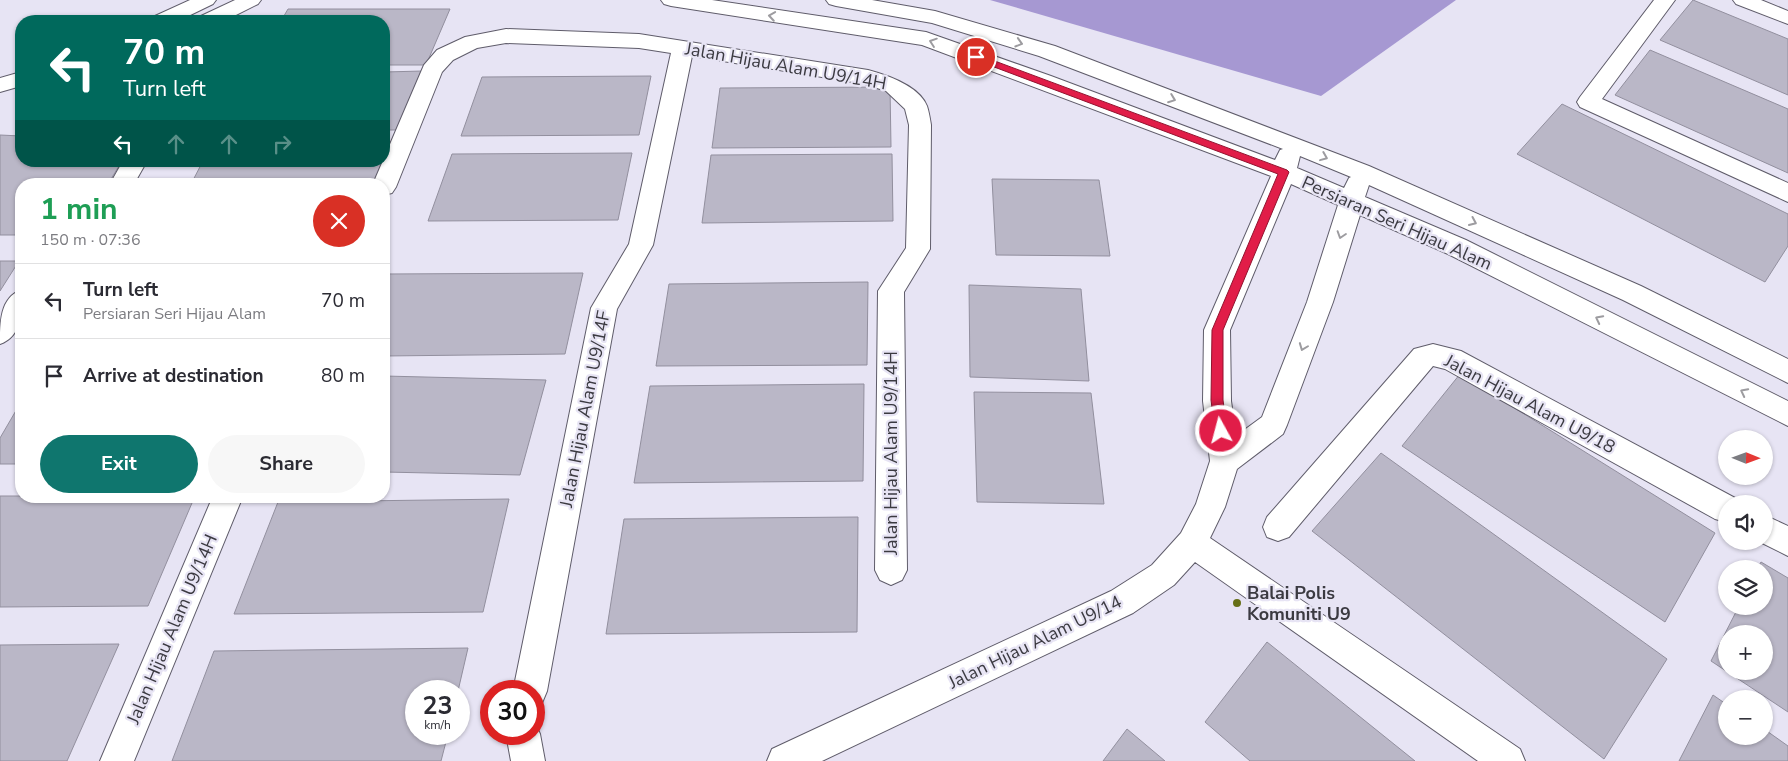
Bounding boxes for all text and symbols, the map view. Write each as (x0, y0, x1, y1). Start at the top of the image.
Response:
one-way arrow (768, 11, 777, 21)
text: 70 m (123, 29, 205, 76)
icon: left (40, 35, 105, 100)
street label: Jalan Hijau Alam U9/14H (683, 36, 888, 96)
pin (955, 36, 997, 78)
one-way arrow (1015, 37, 1023, 47)
one-way arrow (929, 38, 937, 48)
icon: arrive (962, 43, 990, 71)
text: Turn left (123, 74, 206, 104)
one-way arrow (1167, 92, 1176, 103)
icon: left (109, 130, 137, 158)
icon: ahead (162, 130, 190, 158)
icon: ahead (215, 130, 243, 158)
icon: right (268, 130, 296, 158)
one-way arrow (1319, 150, 1328, 161)
street label: Persiaran Seri Hijau Alam (1298, 170, 1496, 276)
text: 1 min (40, 189, 118, 230)
button: close (313, 195, 365, 247)
one-way arrow (1468, 215, 1477, 226)
text: 150 m · 07:36 (40, 229, 141, 251)
one-way arrow (1337, 231, 1347, 239)
text: Turn left (83, 277, 158, 303)
icon: left (40, 287, 68, 315)
text: 70 m (321, 288, 365, 314)
text: Persiaran Seri Hijau Alam (83, 303, 266, 325)
street label: Jalan Hijau Alam U9/14F (554, 308, 616, 510)
one-way arrow (1595, 315, 1604, 325)
one-way arrow (1299, 342, 1309, 351)
street label: Jalan Hijau Alam U9/18 (1440, 348, 1620, 459)
street label: Jalan Hijau Alam U9/14H (879, 351, 903, 556)
icon: arrive (40, 362, 68, 390)
text: Arrive at destination (83, 363, 264, 389)
text: 80 m (321, 363, 365, 389)
one-way arrow (1741, 388, 1750, 398)
position arrow (1194, 404, 1246, 456)
north arrow (1718, 430, 1772, 485)
map controls (1718, 430, 1773, 745)
button: Exit (40, 435, 198, 493)
button: Share (208, 435, 365, 493)
button: sound (1718, 495, 1773, 550)
street label: Jalan Hijau Alam U9/14H (121, 531, 223, 728)
button: layers (1718, 560, 1773, 615)
place label: Balai Polis Komuniti U9 (1247, 581, 1351, 626)
street label: Jalan Hijau Alam U9/14 (943, 589, 1126, 695)
marker: Balai Polis Komuniti U9 (1231, 597, 1243, 609)
button: + (1718, 625, 1773, 680)
speed limit sign: 30 (480, 680, 545, 745)
text: 23 (422, 689, 453, 723)
button: − (1718, 690, 1773, 745)
text: km/h (424, 717, 451, 733)

